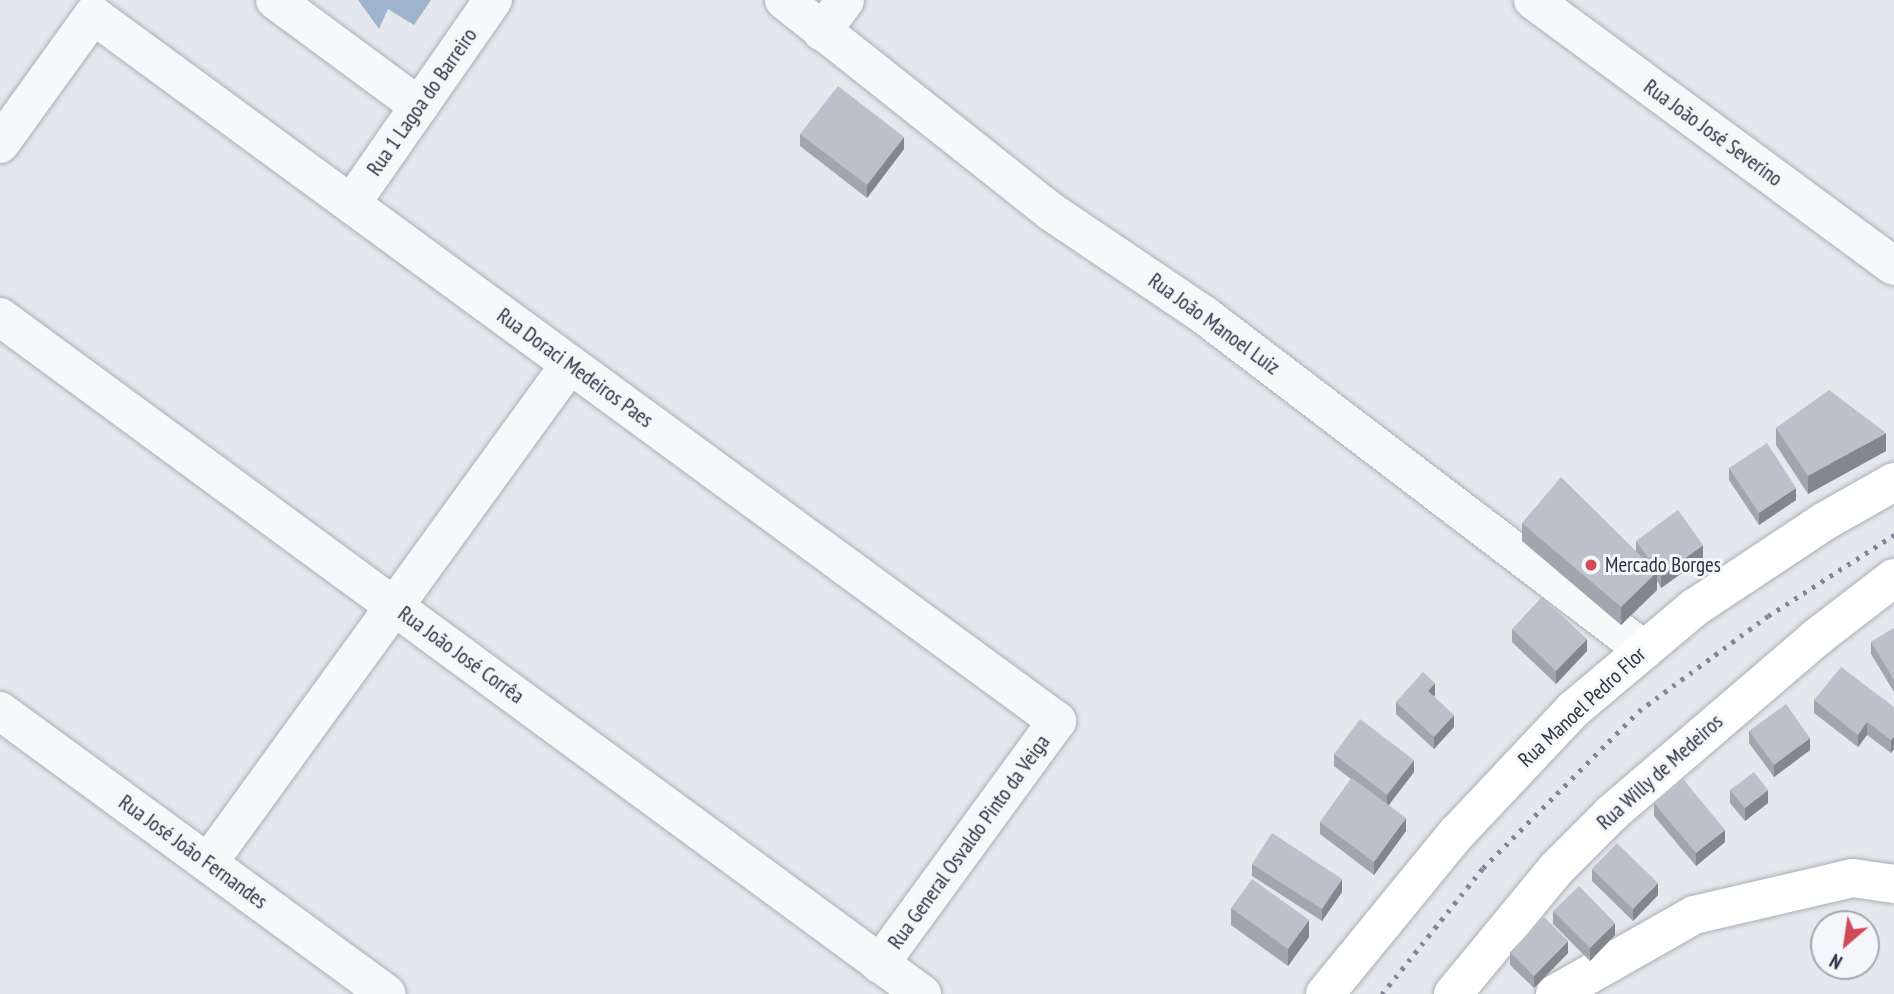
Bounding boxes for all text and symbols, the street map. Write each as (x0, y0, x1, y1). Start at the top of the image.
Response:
street label: Rua 1 Lagoa do Barreiro (362, 23, 482, 181)
street label: Rua João José Severino (1639, 74, 1787, 192)
street label: Rua João Manoel Luiz (1144, 268, 1284, 380)
street label: Rua Doraci Medeiros Paes (492, 303, 658, 433)
place label: Mercado Borges (1605, 552, 1721, 578)
marker: Mercado Borges (1583, 557, 1599, 573)
street label: Rua João José Corrêa (393, 601, 529, 709)
street label: Rua Manoel Pedro Flor (1513, 642, 1651, 772)
street label: Rua Willy de Medeiros (1592, 709, 1728, 835)
street label: Rua General Osvaldo Pinto da Veiga (883, 730, 1055, 954)
street label: Rua José João Fernandes (114, 790, 272, 914)
north arrow (1810, 910, 1880, 980)
text: N (1825, 949, 1846, 975)

